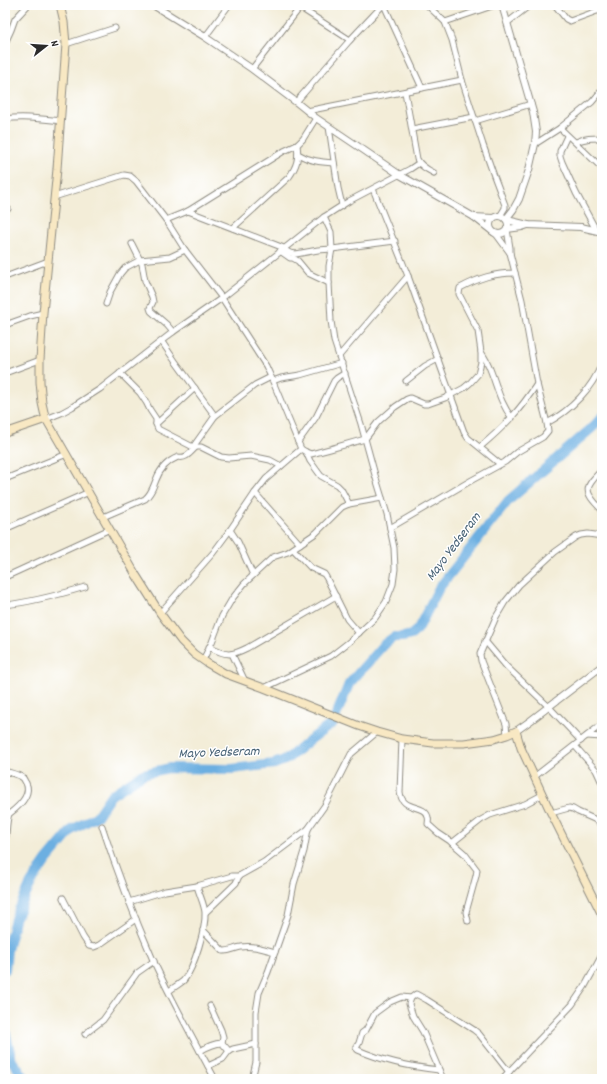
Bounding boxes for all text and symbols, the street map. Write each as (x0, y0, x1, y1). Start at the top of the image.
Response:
north arrow (26, 26, 66, 66)
text: N (45, 39, 62, 49)
water label: Mayo Yedseram (422, 508, 487, 585)
water label: Mayo Yedseram (178, 742, 260, 764)

